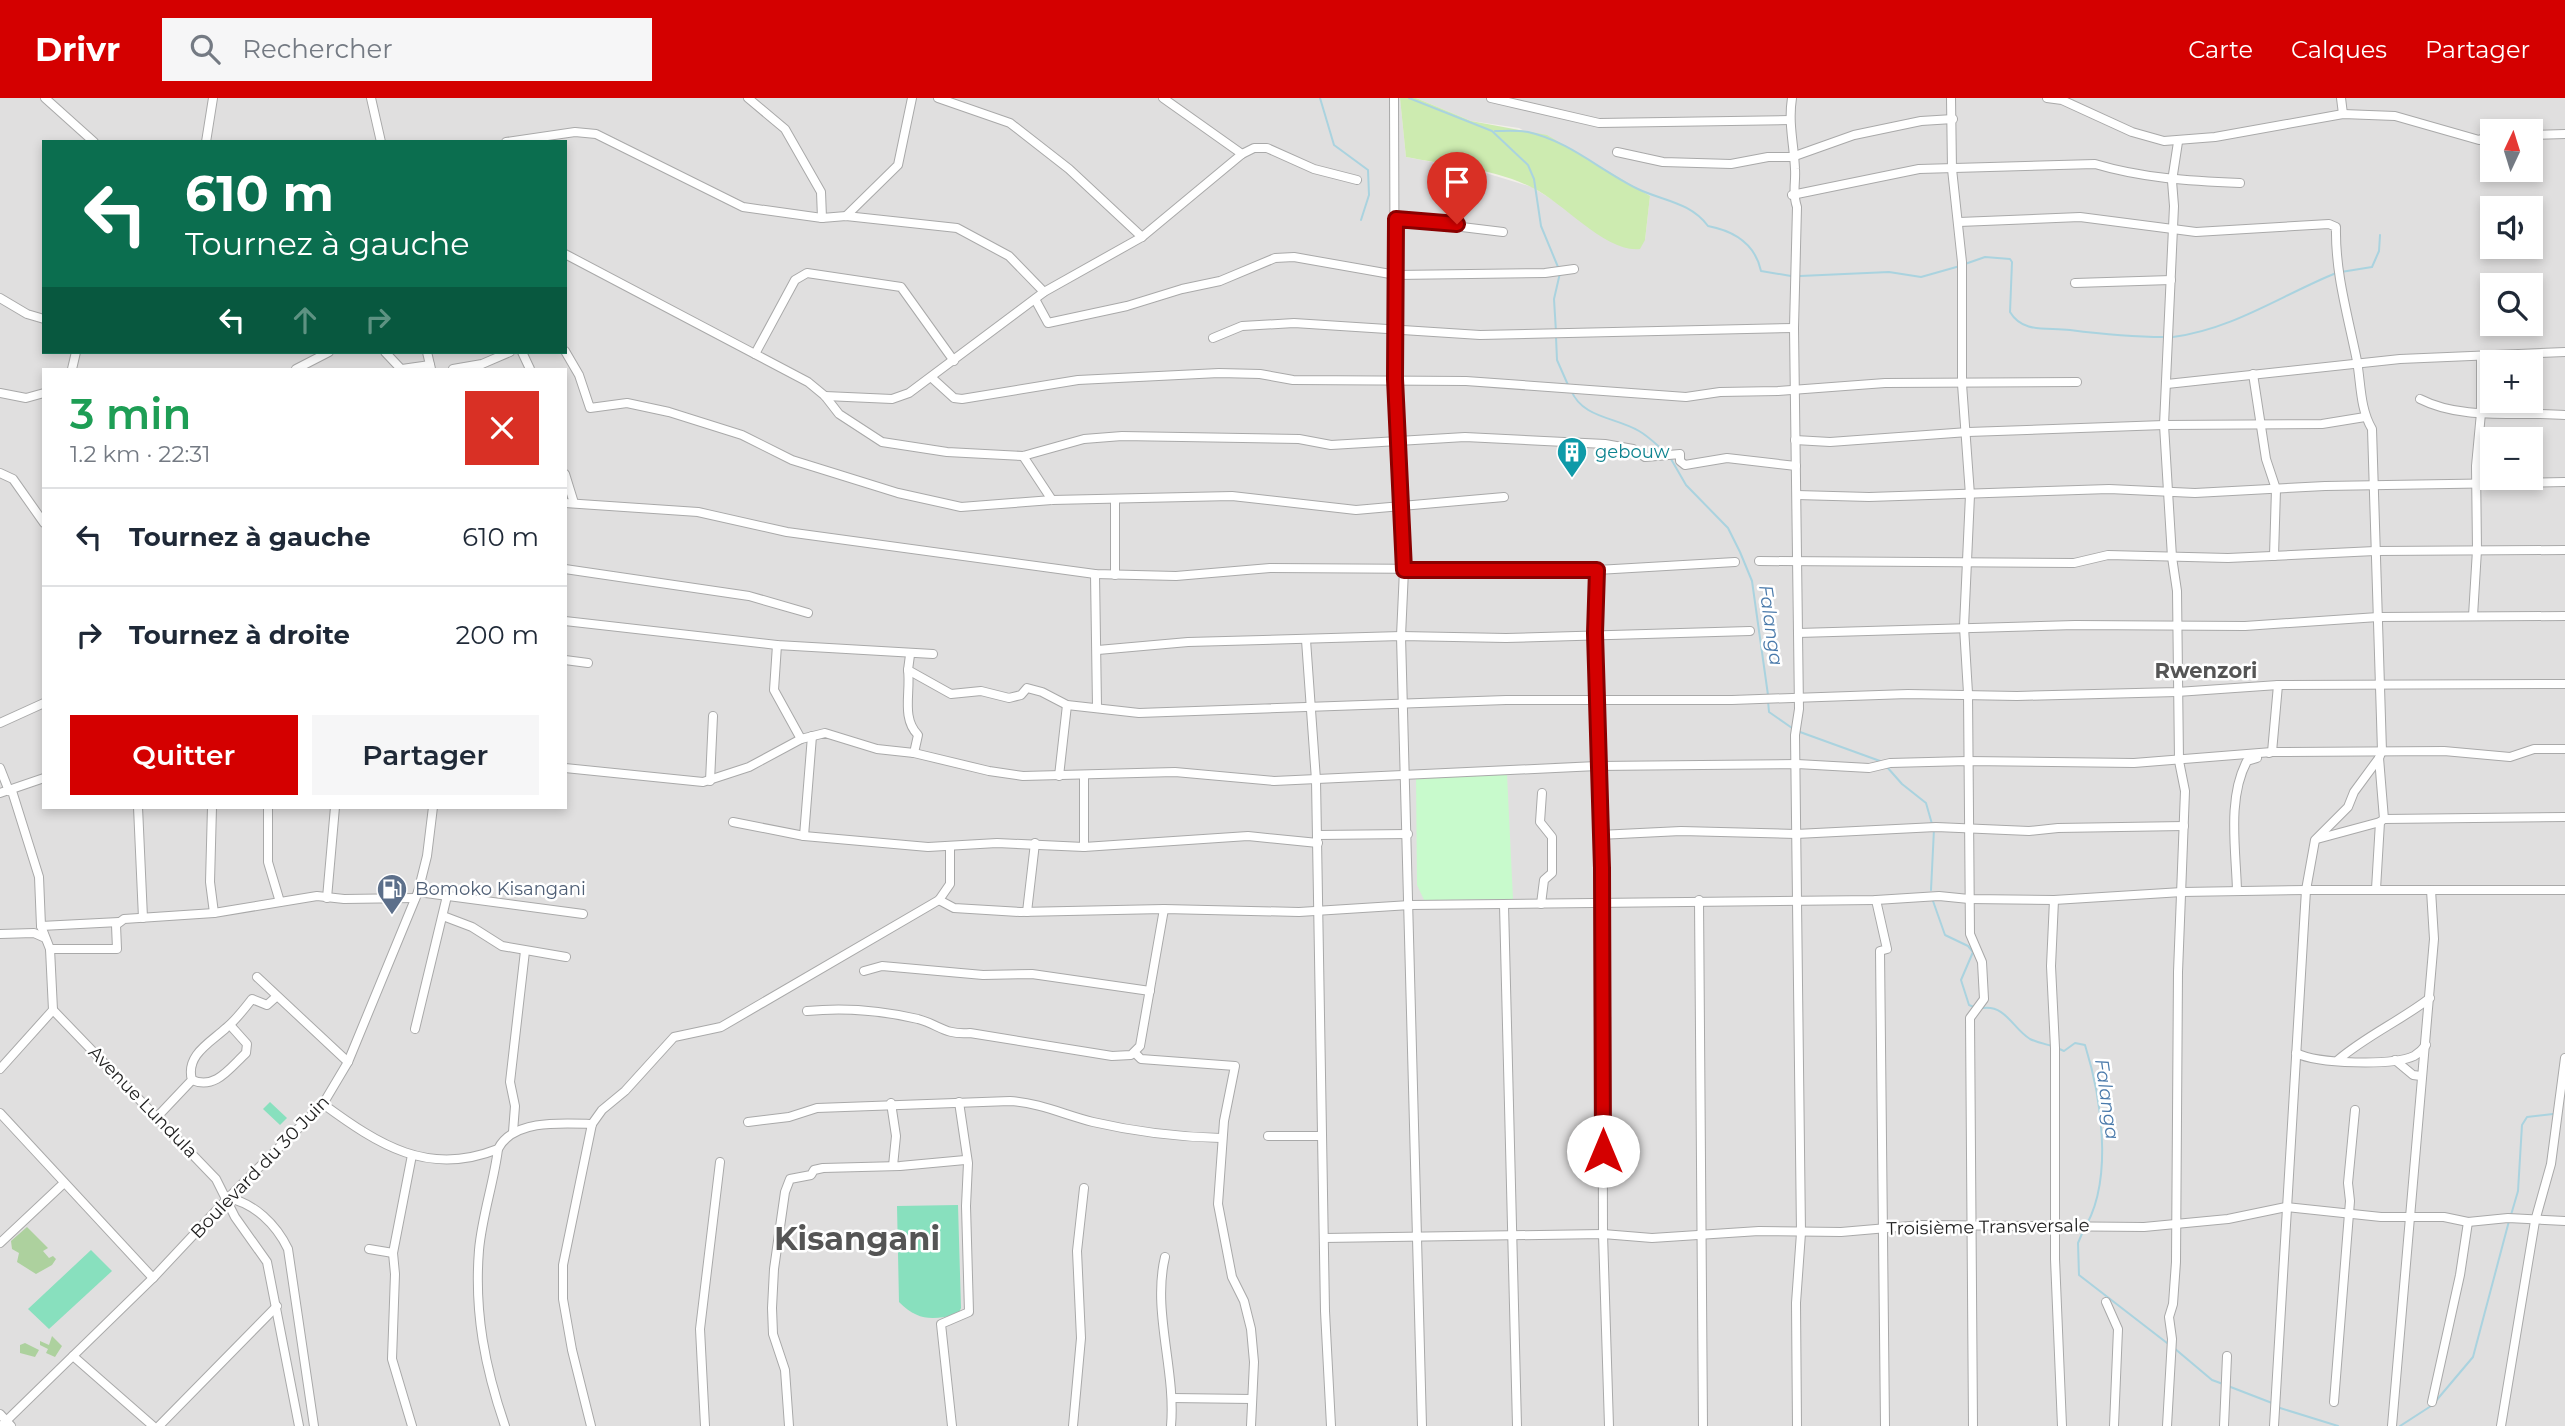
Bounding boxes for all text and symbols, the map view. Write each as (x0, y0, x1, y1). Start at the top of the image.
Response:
search box (162, 18, 652, 81)
text: Drivr (35, 29, 120, 69)
icon: search (186, 30, 224, 68)
text: Rechercher (242, 33, 393, 65)
text: Carte (2188, 35, 2253, 64)
text: Calques (2291, 35, 2387, 64)
text: Partager (2425, 35, 2530, 64)
north arrow (2480, 119, 2543, 182)
map controls (2480, 119, 2543, 490)
pin (1427, 152, 1487, 224)
icon: arrive (1438, 163, 1476, 201)
text: 610 m (185, 164, 334, 223)
icon: left (70, 168, 161, 259)
button: sound (2480, 196, 2543, 259)
text: Tournez à gauche (185, 224, 470, 263)
button: search (2480, 273, 2543, 336)
icon: left (213, 301, 251, 339)
icon: ahead (286, 301, 324, 339)
icon: right (359, 301, 397, 339)
button: + (2480, 350, 2543, 413)
text: 3 min (70, 388, 191, 440)
button: close (465, 391, 539, 465)
button: − (2480, 427, 2543, 490)
building icon: gebouw (1555, 435, 1589, 479)
text: 1.2 km · 22:31 (70, 440, 211, 468)
place label: gebouw (1595, 441, 1670, 463)
icon: left (70, 518, 108, 556)
text: Tournez à gauche (129, 521, 371, 553)
text: 610 m (462, 521, 539, 553)
water label: Falanga (1754, 583, 1788, 667)
icon: right (70, 616, 108, 654)
text: Tournez à droite (129, 619, 350, 651)
text: 200 m (455, 619, 539, 651)
district label: Rwenzori (2155, 658, 2257, 683)
button: Quitter (70, 715, 298, 795)
button: Partager (312, 715, 539, 795)
fuel station icon: Bomoko Kisangani (375, 872, 409, 916)
place label: Bomoko Kisangani (415, 878, 586, 900)
street label: Avenue Lundula (84, 1041, 202, 1163)
water label: Falanga (2090, 1057, 2124, 1141)
street label: Boulevard du 30 Juin (186, 1091, 334, 1243)
position arrow (1566, 1114, 1640, 1188)
street label: Troisième Transversale (1886, 1214, 2090, 1240)
district label: Kisangani (774, 1219, 940, 1258)

